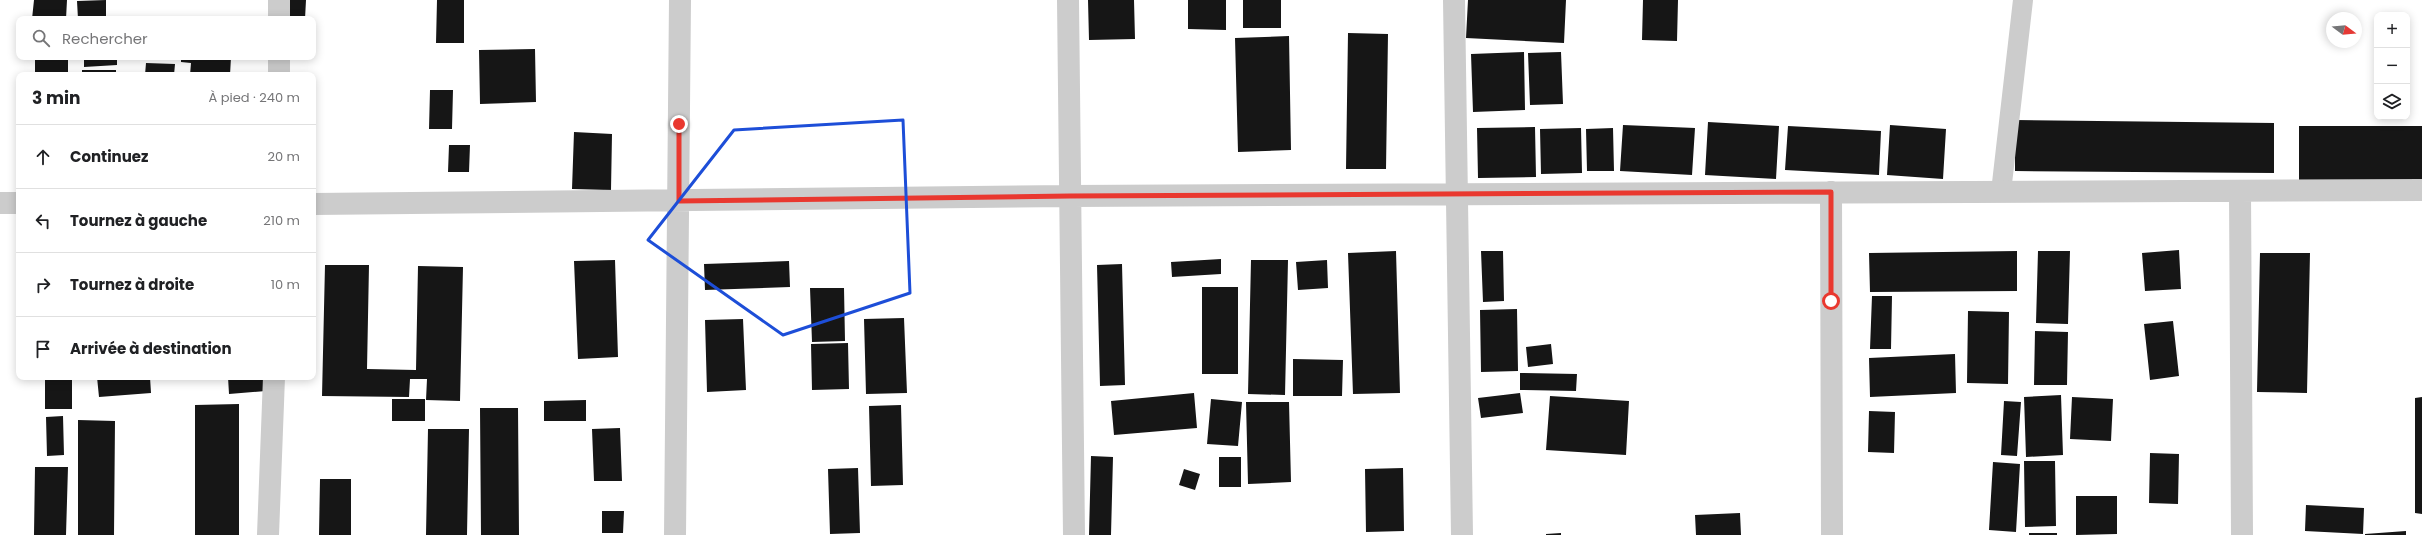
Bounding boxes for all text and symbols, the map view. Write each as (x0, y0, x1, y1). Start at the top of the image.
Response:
north arrow (2326, 12, 2362, 48)
map controls (2374, 12, 2410, 120)
button: + (2374, 12, 2410, 48)
search box (16, 16, 316, 60)
icon: search (30, 27, 52, 49)
text: Rechercher (62, 28, 148, 49)
button: − (2374, 48, 2410, 84)
button: layers (2374, 84, 2410, 120)
text: 3 min (32, 86, 80, 110)
text: À pied · 240 m (209, 88, 300, 107)
route end (670, 115, 688, 133)
icon: ahead (32, 146, 54, 168)
text: Continuez (70, 146, 149, 167)
text: 20 m (267, 147, 300, 166)
icon: left (32, 210, 54, 232)
text: Tournez à gauche (70, 210, 207, 231)
text: 210 m (263, 211, 300, 230)
icon: right (32, 274, 54, 296)
text: Tournez à droite (70, 274, 194, 295)
text: 10 m (271, 275, 300, 294)
route start (1822, 292, 1840, 310)
icon: arrive (32, 338, 54, 360)
text: Arrivée à destination (70, 338, 232, 359)

